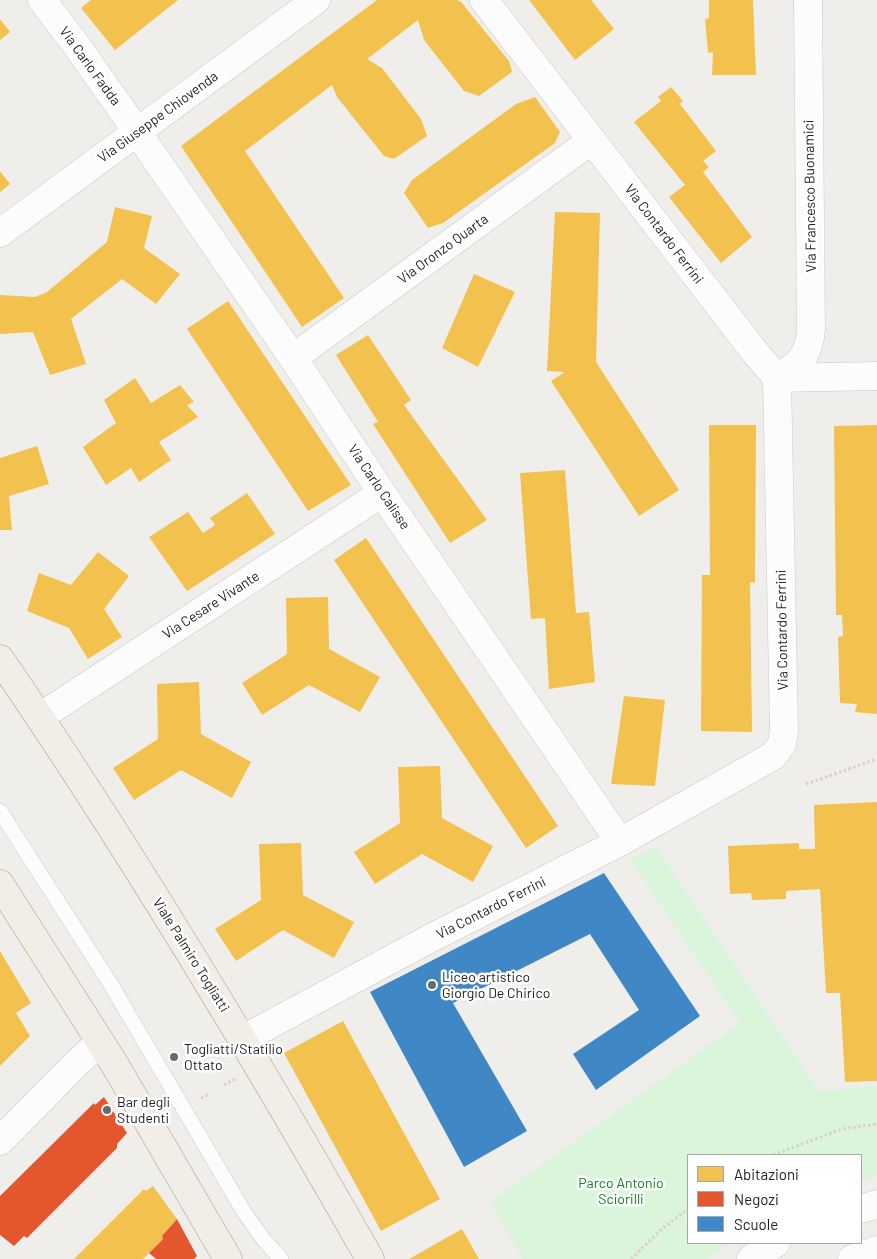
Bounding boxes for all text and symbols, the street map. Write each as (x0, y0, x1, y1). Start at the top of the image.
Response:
street label: Via Carlo Fadda (56, 23, 124, 109)
street label: Via Giuseppe Chiovenda (95, 68, 221, 166)
street label: Via Francesco Buonamici (800, 120, 820, 272)
street label: Via Contardo Ferrini (621, 181, 707, 287)
street label: Via Oronzo Quarta (395, 211, 491, 287)
street label: Via Carlo Calisse (344, 441, 414, 533)
street label: Via Cesare Vivante (159, 567, 263, 643)
street label: Via Contardo Ferrini (773, 570, 791, 690)
street label: Via Contardo Ferrini (433, 873, 549, 943)
street label: Viale Palmiro Togliatti (149, 895, 233, 1015)
place label: Liceo artistico Giorgio De Chirico (442, 969, 550, 1002)
marker: Liceo artistico Giorgio De Chirico (426, 979, 438, 991)
place label: Togliatti/Statilio Ottato (184, 1041, 283, 1074)
marker: Togliatti/Statilio Ottato (168, 1051, 180, 1063)
place label: Bar degli Studenti (117, 1094, 170, 1126)
marker: Bar degli Studenti (101, 1104, 113, 1116)
legend (687, 1154, 862, 1244)
text: Abitazioni (734, 1165, 799, 1183)
park label: Parco Antonio Sciorilli (578, 1175, 664, 1208)
text: Negozi (734, 1190, 779, 1208)
text: Scuole (734, 1215, 778, 1233)

